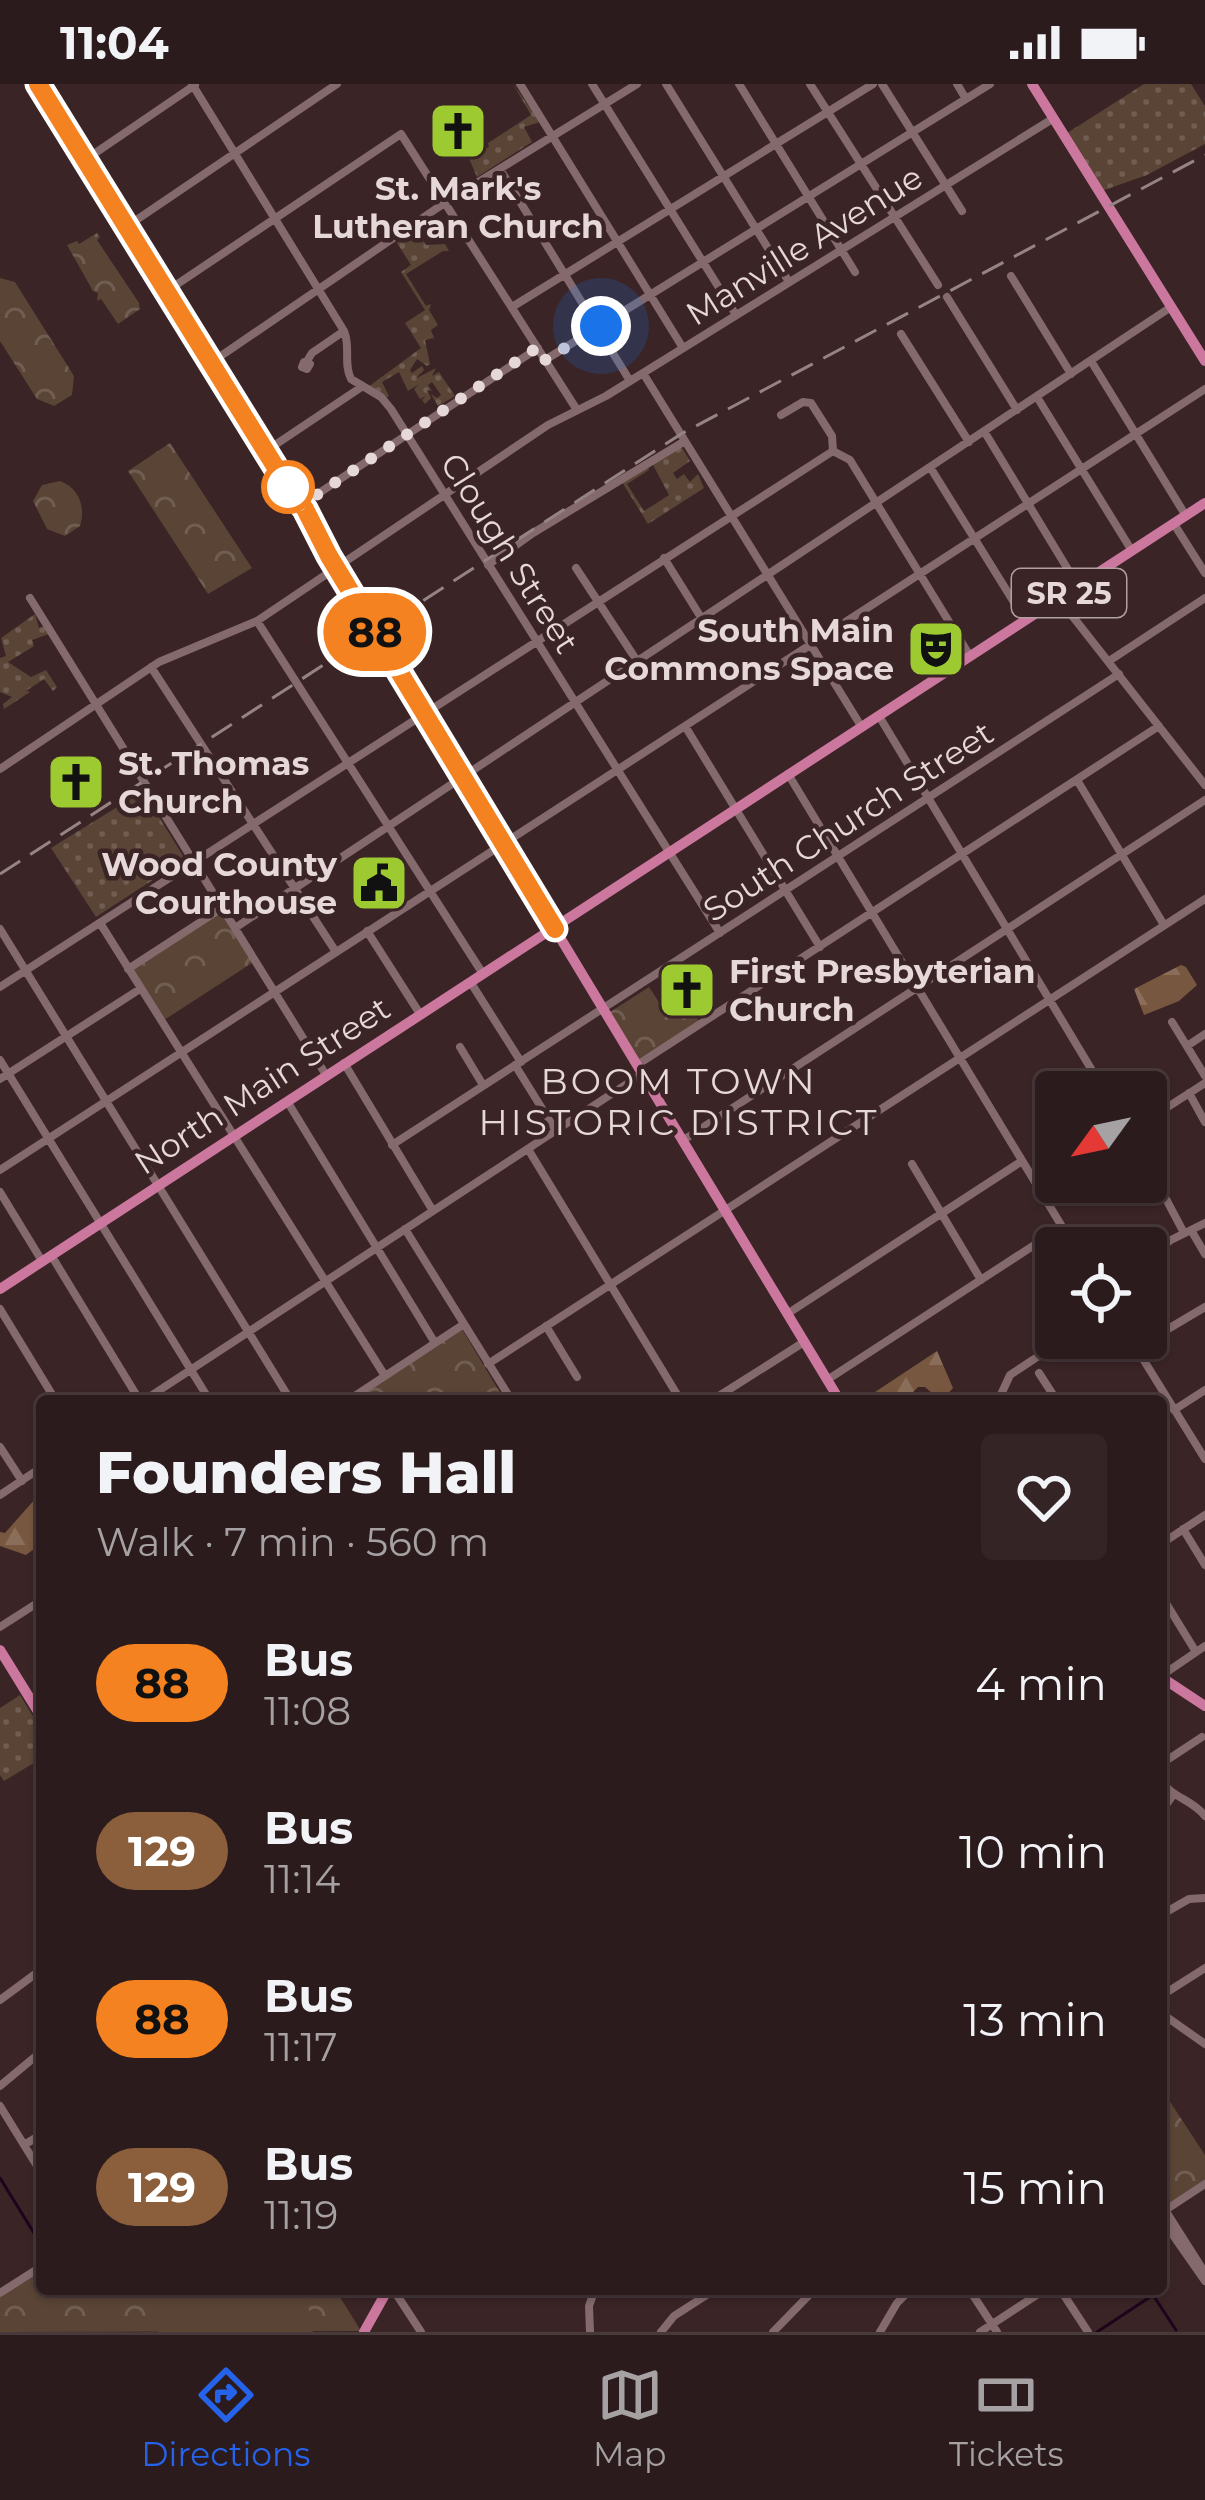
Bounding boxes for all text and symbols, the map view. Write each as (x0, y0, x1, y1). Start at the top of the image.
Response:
text: 11:04 (60, 15, 169, 70)
church icon: St. Mark's Lutheran Church (427, 100, 489, 162)
street label: Manville Avenue (679, 156, 929, 334)
place label: St. Mark's Lutheran Church (312, 168, 604, 246)
your location (571, 296, 631, 356)
street label: Clough Street (433, 446, 587, 660)
unlabelled marker (263, 462, 313, 512)
road number: SR 25 (1012, 569, 1126, 617)
line badge: 88 (321, 593, 429, 671)
text: 88 (347, 606, 403, 658)
place label: South Main Commons Space (604, 610, 894, 688)
theatre icon: South Main Commons Space (905, 618, 967, 680)
street label: South Church Street (696, 712, 1000, 930)
place label: St. Thomas Church (118, 743, 309, 821)
church icon: St. Thomas Church (45, 751, 107, 813)
place label: Wood County Courthouse (101, 844, 337, 922)
public building icon: Wood County Courthouse (348, 852, 410, 914)
place label: First Presbyterian Church (729, 951, 1036, 1029)
church icon: First Presbyterian Church (656, 959, 718, 1021)
street label: North Main Street (127, 988, 397, 1182)
district label: BOOM TOWN HISTORIC DISTRICT (479, 1059, 879, 1144)
north arrow (1035, 1071, 1167, 1203)
map controls (1035, 1071, 1167, 1359)
button: locate (1035, 1227, 1167, 1359)
button: heart (981, 1434, 1107, 1560)
text: Founders Hall (96, 1438, 516, 1507)
text: Walk · 7 min · 560 m (96, 1518, 489, 1566)
text: Bus (264, 1632, 353, 1687)
text: 4 min (975, 1656, 1107, 1711)
text: 88 (134, 1657, 190, 1709)
text: 11:08 (264, 1687, 351, 1735)
text: Bus (264, 1800, 353, 1855)
text: 10 min (959, 1824, 1107, 1879)
text: 129 (128, 1825, 196, 1877)
text: 11:14 (264, 1855, 340, 1903)
text: Bus (264, 1968, 353, 2023)
text: 13 min (963, 1992, 1107, 2047)
text: 88 (134, 1993, 190, 2045)
text: 11:17 (264, 2023, 337, 2071)
text: Bus (264, 2136, 353, 2191)
text: 15 min (963, 2160, 1107, 2215)
text: 129 (128, 2161, 196, 2213)
text: 11:19 (264, 2191, 338, 2239)
tab: Directions (141, 2362, 310, 2474)
tab: Map (593, 2362, 666, 2474)
tab: Tickets (949, 2362, 1064, 2474)

